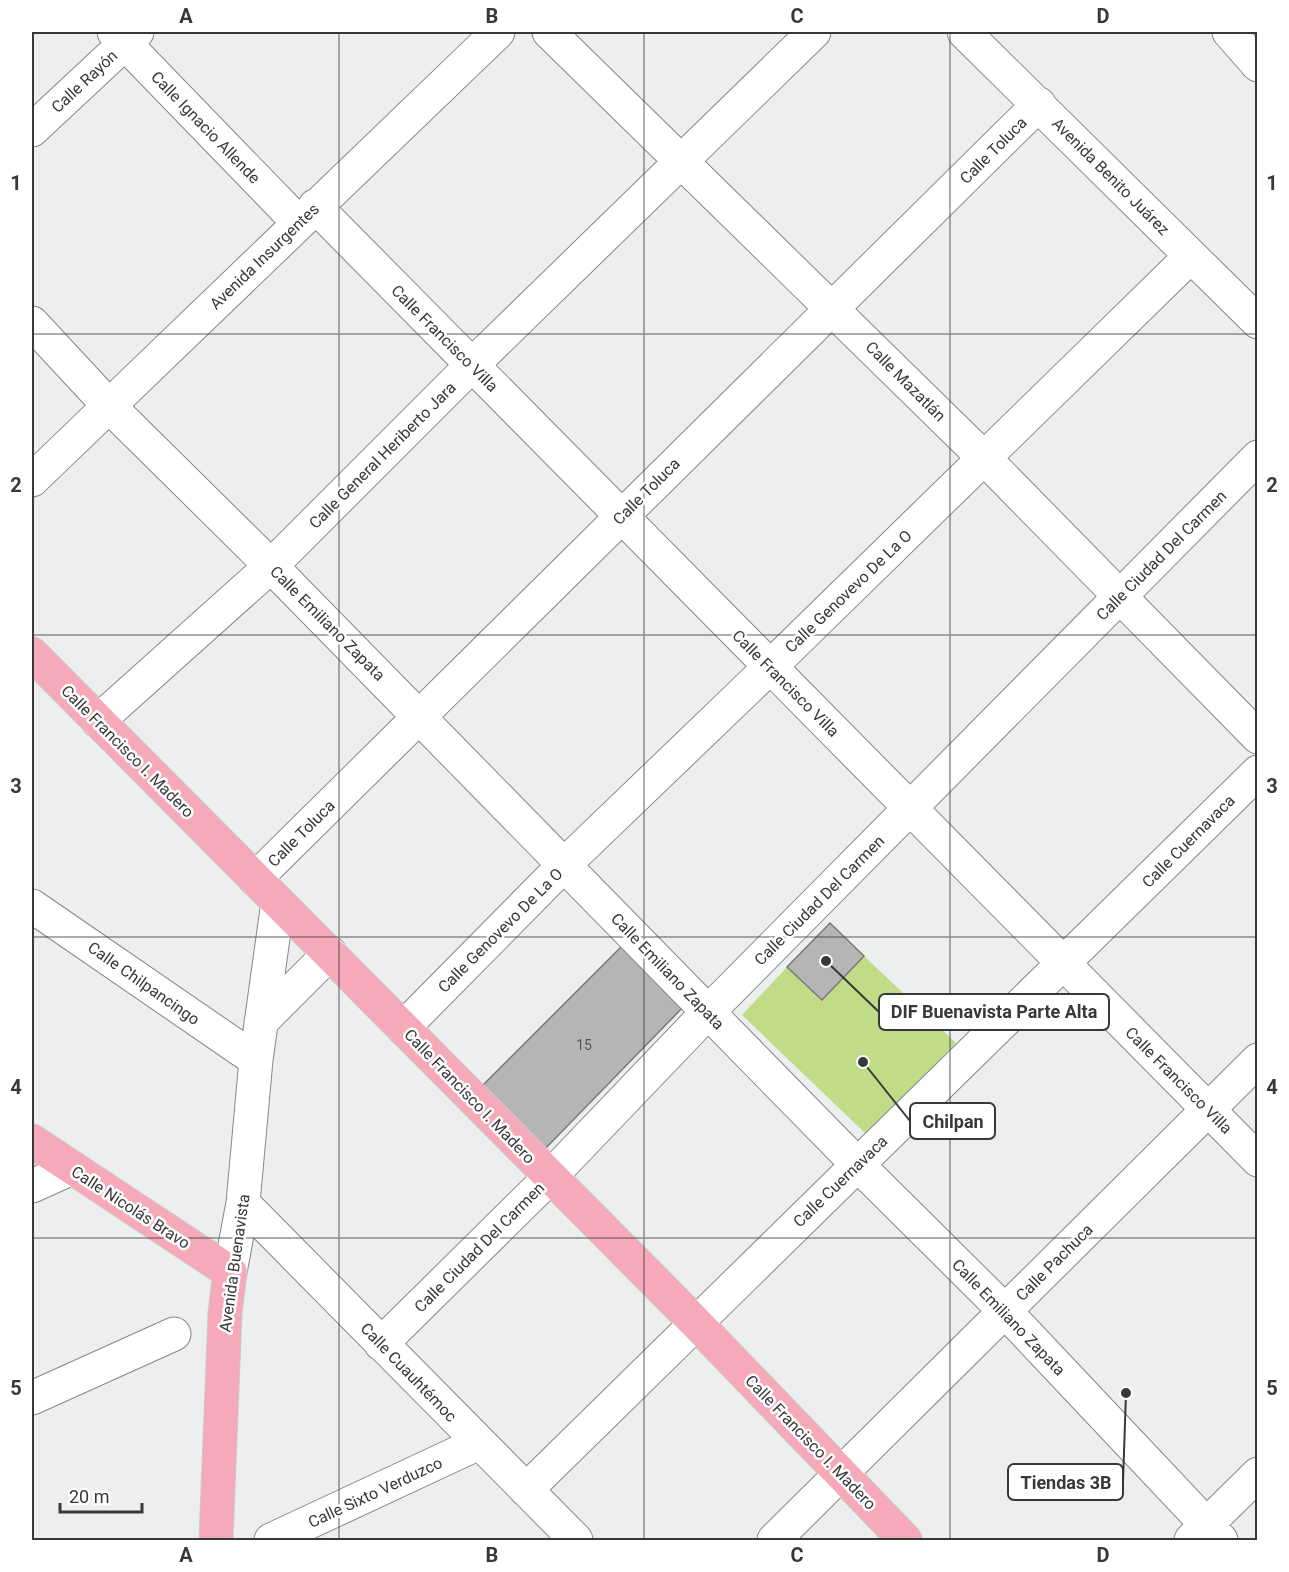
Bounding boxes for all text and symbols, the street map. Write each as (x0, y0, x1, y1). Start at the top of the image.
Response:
text: A (179, 4, 193, 28)
text: B (486, 4, 498, 28)
text: C (790, 4, 804, 28)
text: D (1097, 4, 1110, 28)
street label: Calle Rayón (47, 46, 121, 117)
street label: Calle Ignacio Allende (147, 67, 264, 187)
street label: Calle Toluca (956, 113, 1031, 188)
street label: Avenida Benito Juárez (1048, 114, 1173, 239)
text: 1 (10, 171, 22, 195)
text: 1 (1266, 171, 1278, 195)
street label: Avenida Insurgentes (206, 199, 323, 313)
street label: Calle Francisco Villa (387, 281, 502, 396)
street label: Calle Mazatlán (862, 337, 950, 425)
street label: Calle General Heriberto Jara (305, 378, 460, 533)
street label: Calle Toluca (609, 454, 684, 529)
text: 2 (10, 473, 22, 497)
text: 2 (1266, 473, 1278, 497)
street label: Calle Ciudad Del Carmen (1092, 486, 1230, 624)
street label: Calle Genovevo De La O (781, 526, 916, 657)
street label: Calle Emiliano Zapata (266, 562, 389, 685)
street label: Calle Francisco Villa (728, 626, 843, 741)
street label: Calle Francisco I. Madero (57, 681, 198, 822)
text: 3 (10, 774, 22, 798)
text: 3 (1266, 774, 1278, 798)
street label: Calle Cuernavaca (1138, 791, 1239, 892)
street label: Calle Toluca (264, 796, 339, 871)
street label: Calle Ciudad Del Carmen (750, 831, 888, 969)
street label: Calle Genovevo De La O (434, 864, 567, 997)
street label: Calle Emiliano Zapata (607, 909, 728, 1034)
street label: Calle Chilpancingo (84, 938, 203, 1029)
callout: DIF Buenavista Parte Alta (879, 994, 1109, 1030)
text: DIF Buenavista Parte Alta (891, 1001, 1098, 1022)
street label: Calle Francisco Villa (1121, 1023, 1236, 1138)
street label: Calle Francisco I. Madero (400, 1025, 539, 1168)
house number: 15 (576, 1037, 592, 1053)
text: 4 (10, 1075, 22, 1099)
text: 4 (1266, 1075, 1278, 1099)
callout: Chilpan (910, 1103, 995, 1139)
text: Chilpan (922, 1111, 984, 1132)
street label: Calle Cuernavaca (789, 1132, 891, 1231)
street label: Calle Nicolás Bravo (68, 1162, 194, 1253)
street label: Calle Ciudad Del Carmen (410, 1178, 548, 1316)
street label: Avenida Buenavista (215, 1193, 254, 1333)
street label: Calle Pachuca (1012, 1220, 1097, 1305)
street label: Calle Emiliano Zapata (948, 1255, 1069, 1380)
street label: Calle Cuauhtémoc (357, 1319, 461, 1426)
street label: Calle Francisco I. Madero (741, 1371, 880, 1514)
text: 5 (10, 1376, 22, 1400)
text: 5 (1266, 1376, 1278, 1400)
street label: Calle Sixto Verduzco (305, 1453, 445, 1532)
callout: Tiendas 3B (1008, 1464, 1123, 1500)
text: Tiendas 3B (1020, 1472, 1112, 1493)
scale bar (60, 1476, 142, 1514)
text: 20 m (69, 1486, 109, 1507)
text: A (179, 1543, 193, 1567)
text: B (486, 1543, 498, 1567)
text: C (790, 1543, 804, 1567)
text: D (1097, 1543, 1110, 1567)

